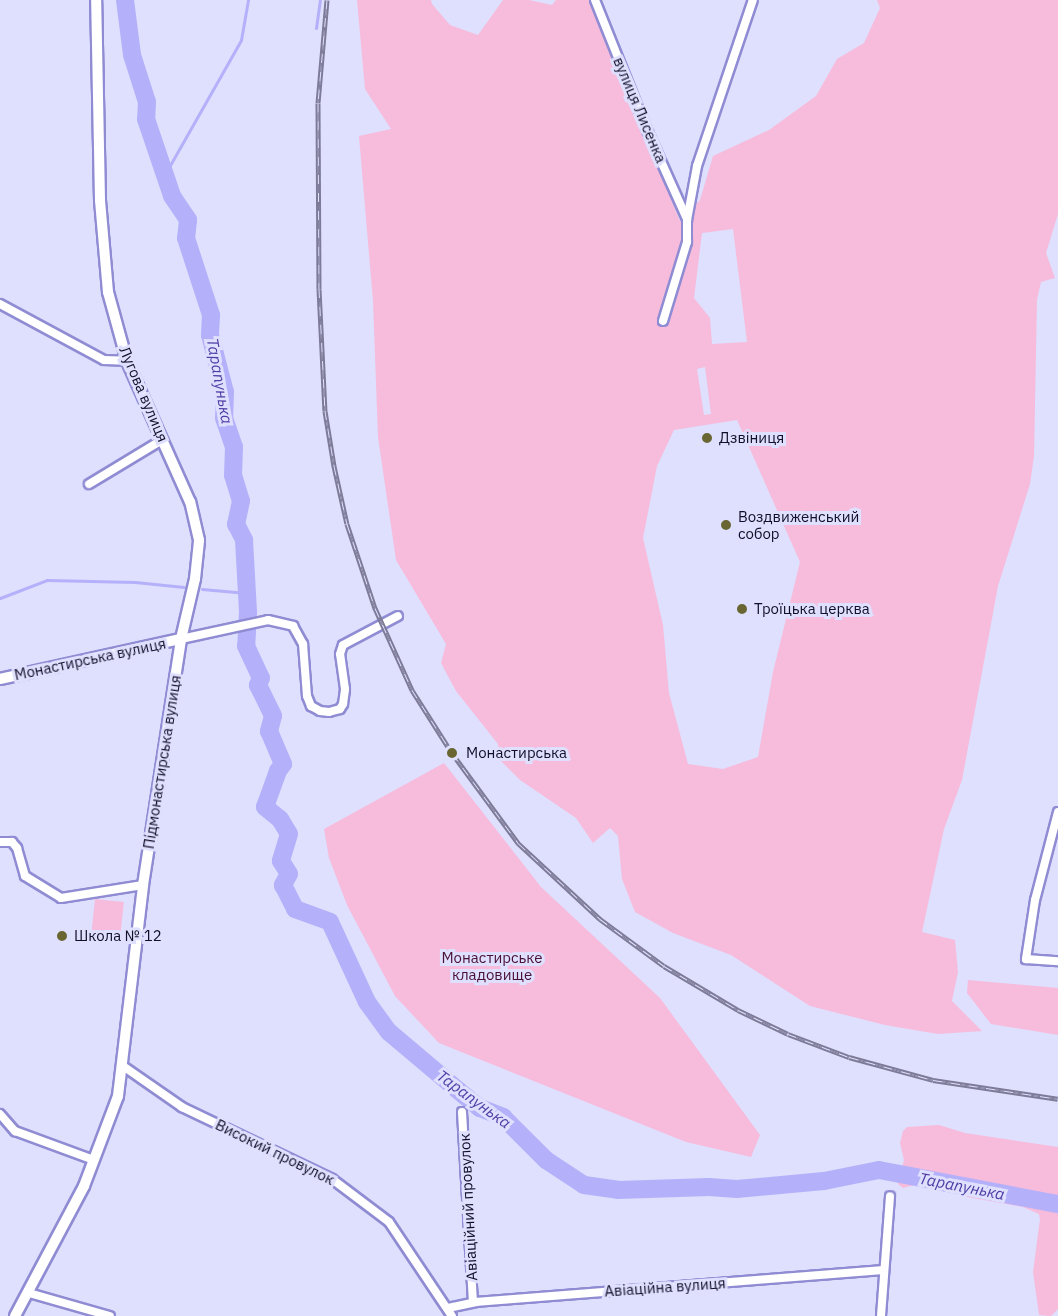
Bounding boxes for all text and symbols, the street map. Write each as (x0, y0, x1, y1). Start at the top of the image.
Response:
street label: вулиця Лисенка (610, 54, 670, 166)
water label: Тарапунька (203, 337, 237, 425)
street label: Лугова вулиця (116, 344, 172, 444)
place label: Дзвіниця (719, 429, 784, 447)
marker: Дзвіниця (700, 431, 714, 445)
place label: Воздвиженський собор (738, 507, 859, 542)
marker: Воздвиженський собор (719, 518, 733, 532)
place label: Троїцька церква (754, 600, 870, 618)
marker: Троїцька церква (735, 602, 749, 616)
street label: Монастирська вулиця (13, 634, 167, 684)
street label: Підмонастирська вулиця (139, 674, 185, 850)
marker: Монастирська (443, 744, 461, 762)
place label: Монастирська (466, 744, 567, 762)
place label: Школа № 12 (74, 927, 162, 945)
marker: Школа № 12 (55, 929, 69, 943)
park label: Монастирське кладовище (441, 948, 543, 983)
water label: Тарапунька (433, 1066, 515, 1132)
street label: Високий провулок (213, 1115, 337, 1189)
street label: Авіаційний провулок (455, 1133, 481, 1281)
water label: Тарапунька (918, 1168, 1006, 1204)
street label: Авіаційна вулиця (604, 1274, 726, 1300)

